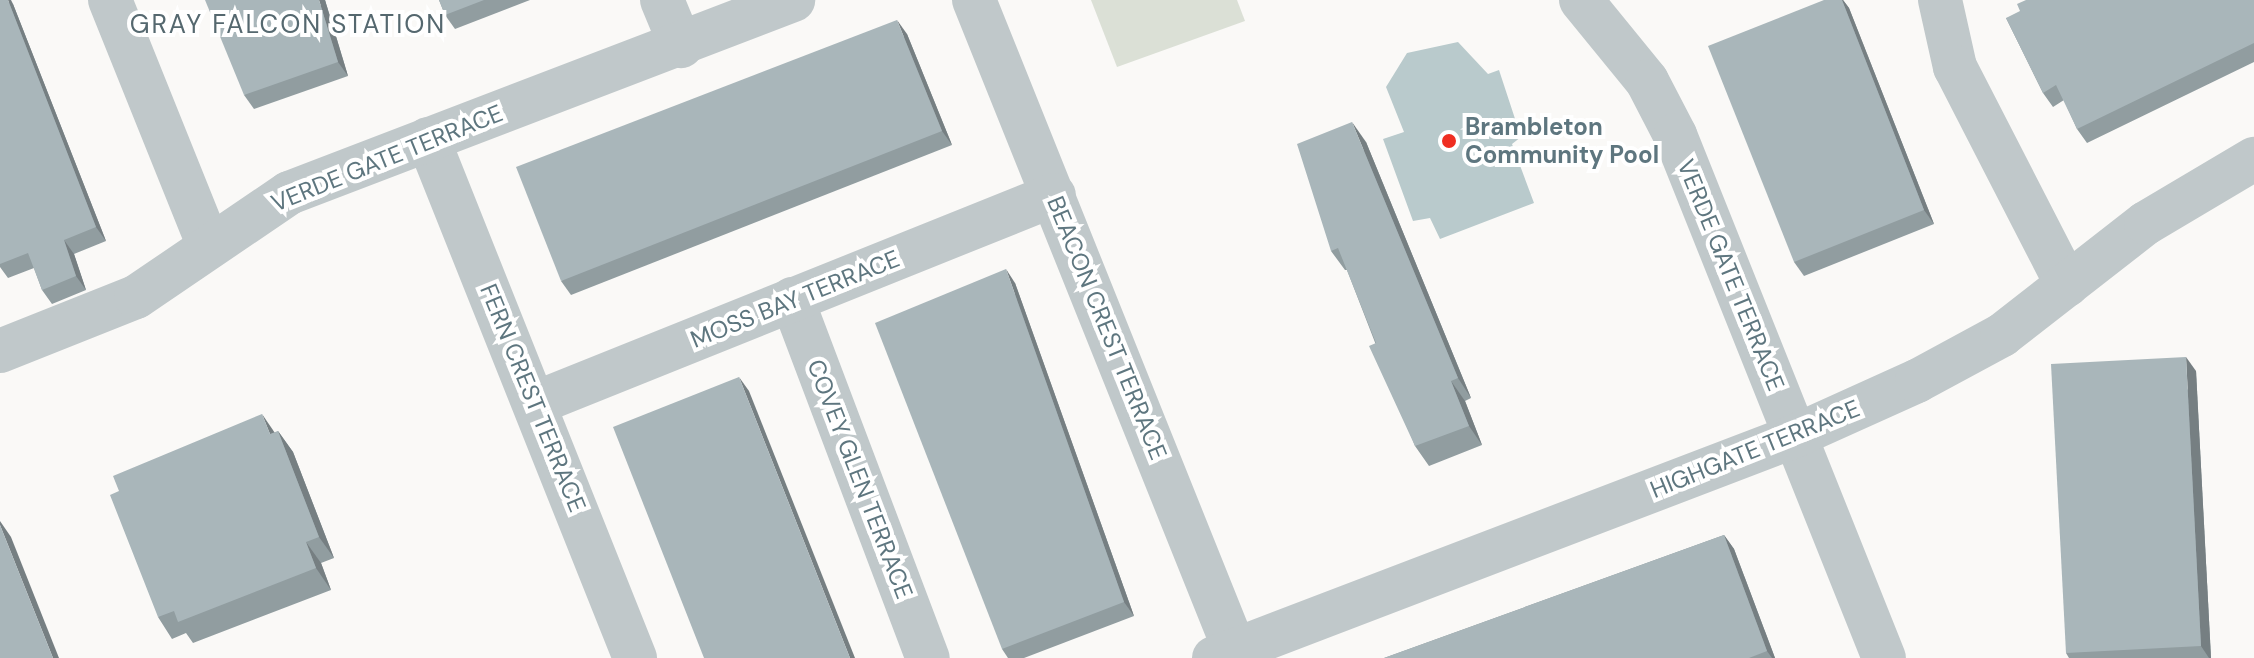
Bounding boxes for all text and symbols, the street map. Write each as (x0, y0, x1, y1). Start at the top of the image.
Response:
district label: GRAY FALCON STATION (130, 9, 446, 41)
street label: VERDE GATE TERRACE (267, 98, 507, 218)
place label: Brambleton Community Pool (1465, 113, 1659, 169)
marker: Brambleton Community Pool (1440, 132, 1458, 150)
street label: VERDE GATE TERRACE (1671, 155, 1791, 395)
street label: BEACON CREST TERRACE (1041, 192, 1173, 464)
street label: MOSS BAY TERRACE (686, 244, 904, 354)
street label: FERN CREST TERRACE (474, 280, 592, 516)
street label: COVEY GLEN TERRACE (801, 355, 919, 603)
street label: HIGHGATE TERRACE (1646, 394, 1864, 504)

